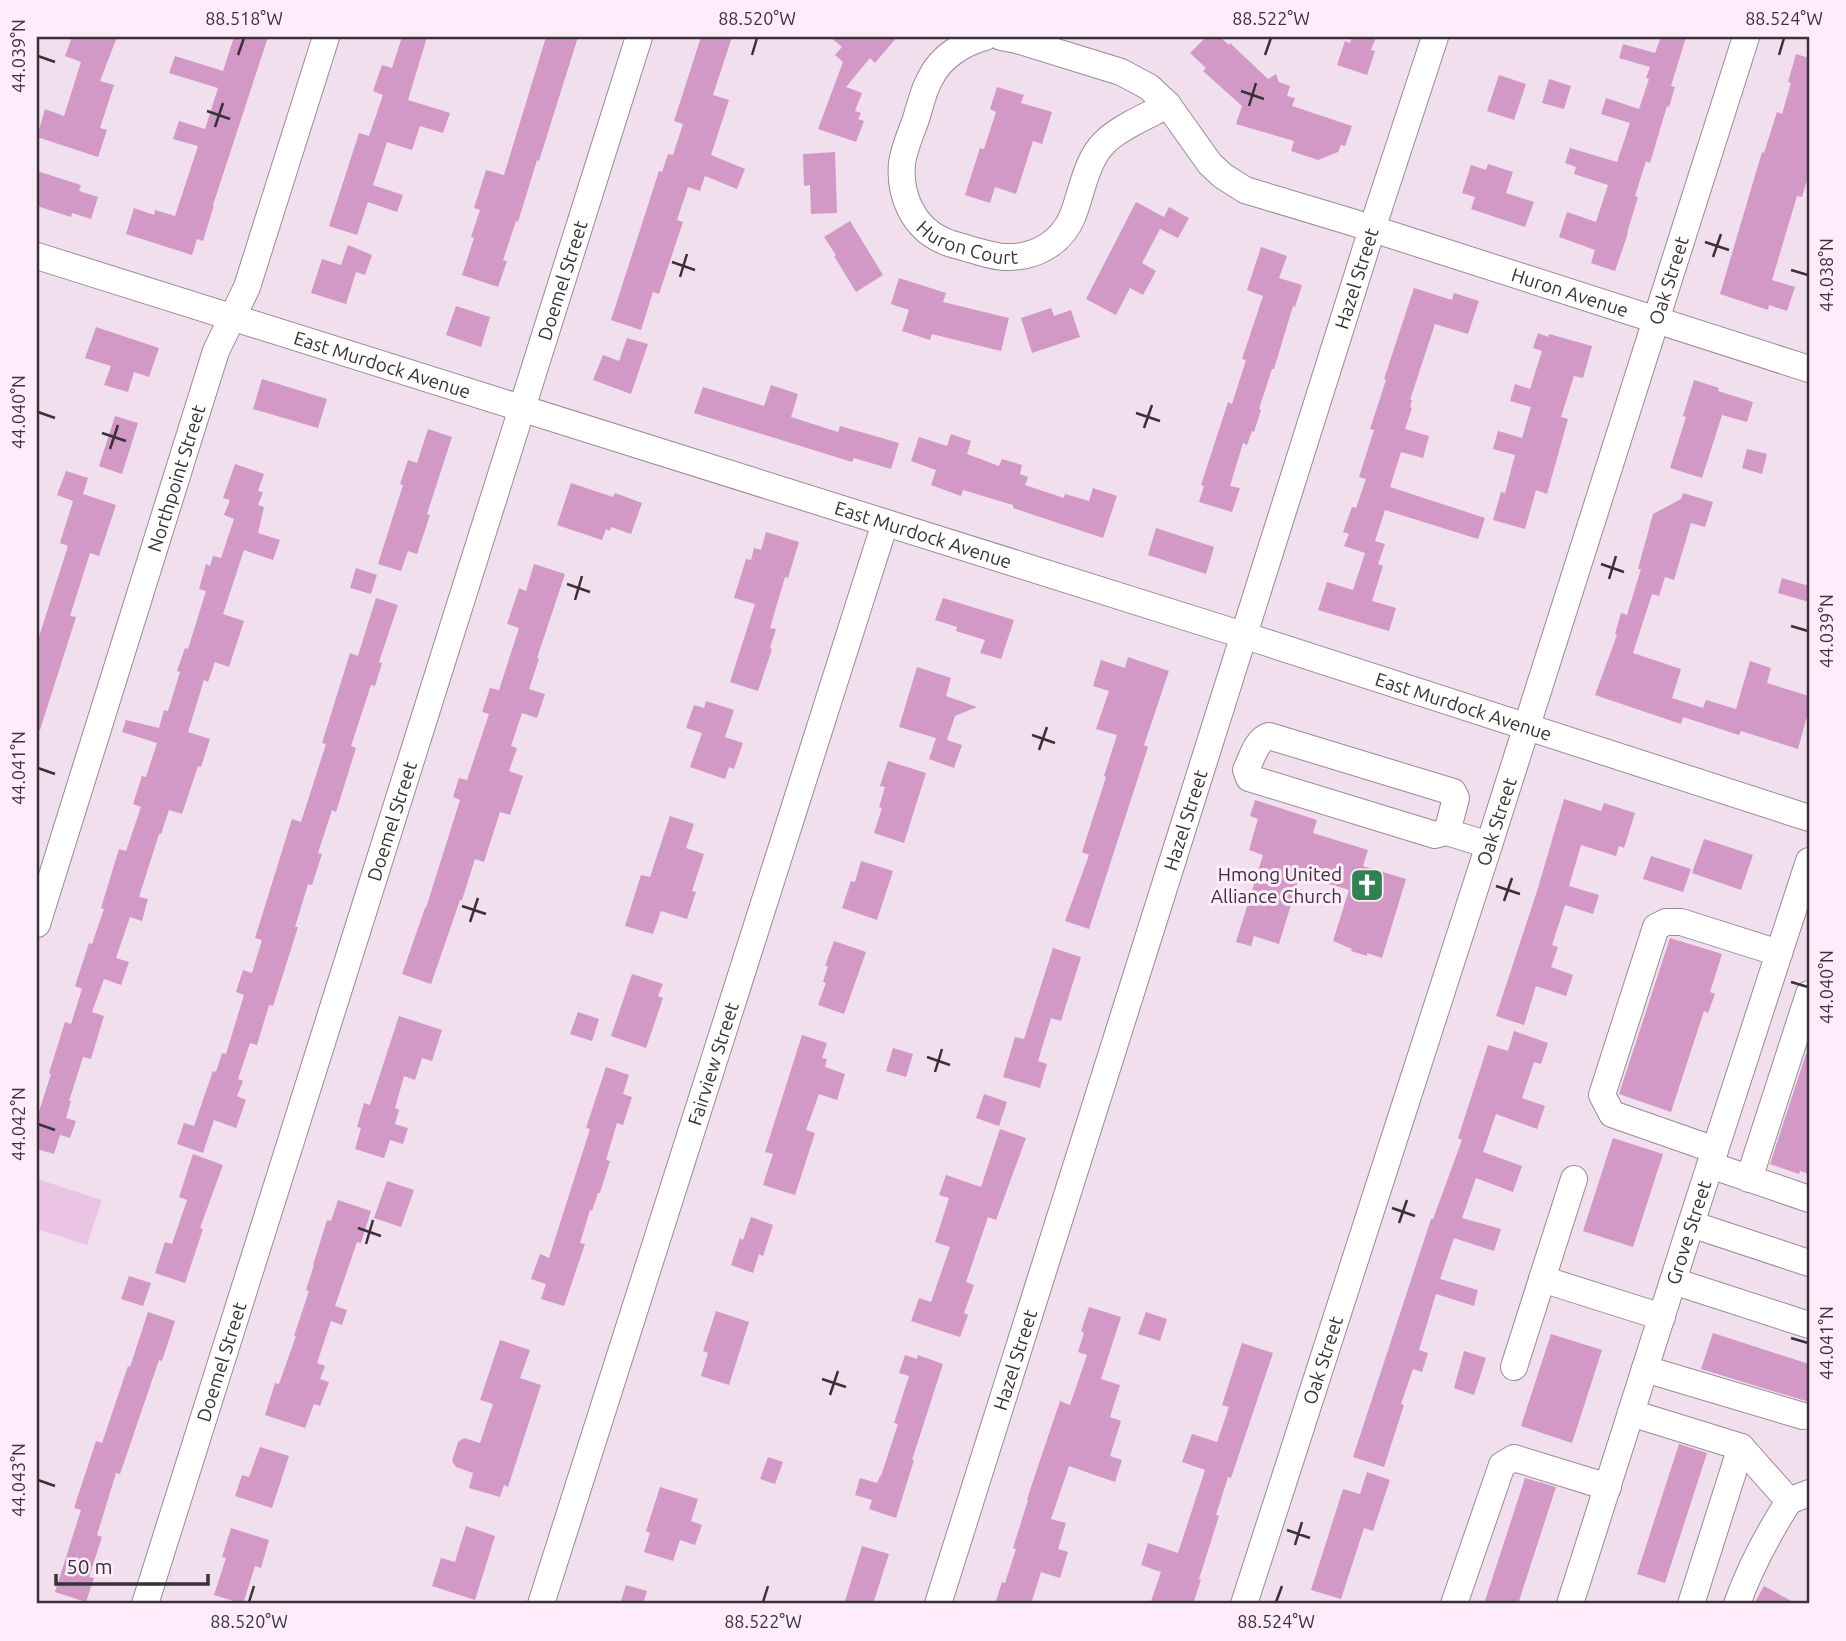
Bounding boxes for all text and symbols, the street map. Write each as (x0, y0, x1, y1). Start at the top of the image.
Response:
text: 88.518°W (205, 8, 283, 28)
text: 88.520°W (718, 8, 796, 28)
text: 88.522°W (1232, 8, 1310, 28)
text: 88.524°W (1745, 8, 1823, 28)
text: 44.039°N (8, 19, 28, 93)
street label: Huron Court (912, 216, 1019, 268)
street label: Doemel Street (533, 217, 592, 343)
street label: Hazel Street (1330, 225, 1383, 332)
street label: Oak Street (1644, 233, 1693, 327)
text: 44.038°N (1816, 238, 1836, 312)
street label: Huron Avenue (1509, 263, 1631, 321)
street label: East Murdock Avenue (291, 326, 474, 403)
text: 44.040°N (8, 375, 28, 449)
street label: Northpoint Street (143, 401, 210, 554)
street label: East Murdock Avenue (832, 496, 1014, 573)
text: 44.039°N (1816, 594, 1836, 668)
street label: East Murdock Avenue (1373, 668, 1555, 745)
text: 44.041°N (8, 731, 28, 805)
street label: Doemel Street (363, 758, 421, 884)
street label: Hazel Street (1159, 766, 1212, 873)
street label: Oak Street (1472, 774, 1521, 869)
place label: Hmong United Alliance Church (1211, 863, 1342, 907)
church icon: Hmong United Alliance Church (1348, 866, 1386, 904)
text: 44.040°N (1816, 950, 1836, 1024)
street label: Fairview Street (683, 999, 743, 1128)
text: 44.042°N (8, 1087, 28, 1161)
street label: Grove Street (1662, 1177, 1716, 1287)
street label: Doemel Street (192, 1299, 251, 1424)
street label: Hazel Street (989, 1306, 1041, 1413)
text: 44.041°N (1816, 1306, 1836, 1380)
street label: Oak Street (1298, 1313, 1347, 1407)
text: 44.043°N (8, 1443, 28, 1517)
scale bar (56, 1543, 208, 1587)
text: 50 m (66, 1554, 113, 1578)
text: 88.520°W (210, 1611, 288, 1631)
text: 88.522°W (724, 1611, 802, 1631)
text: 88.524°W (1237, 1611, 1315, 1631)

